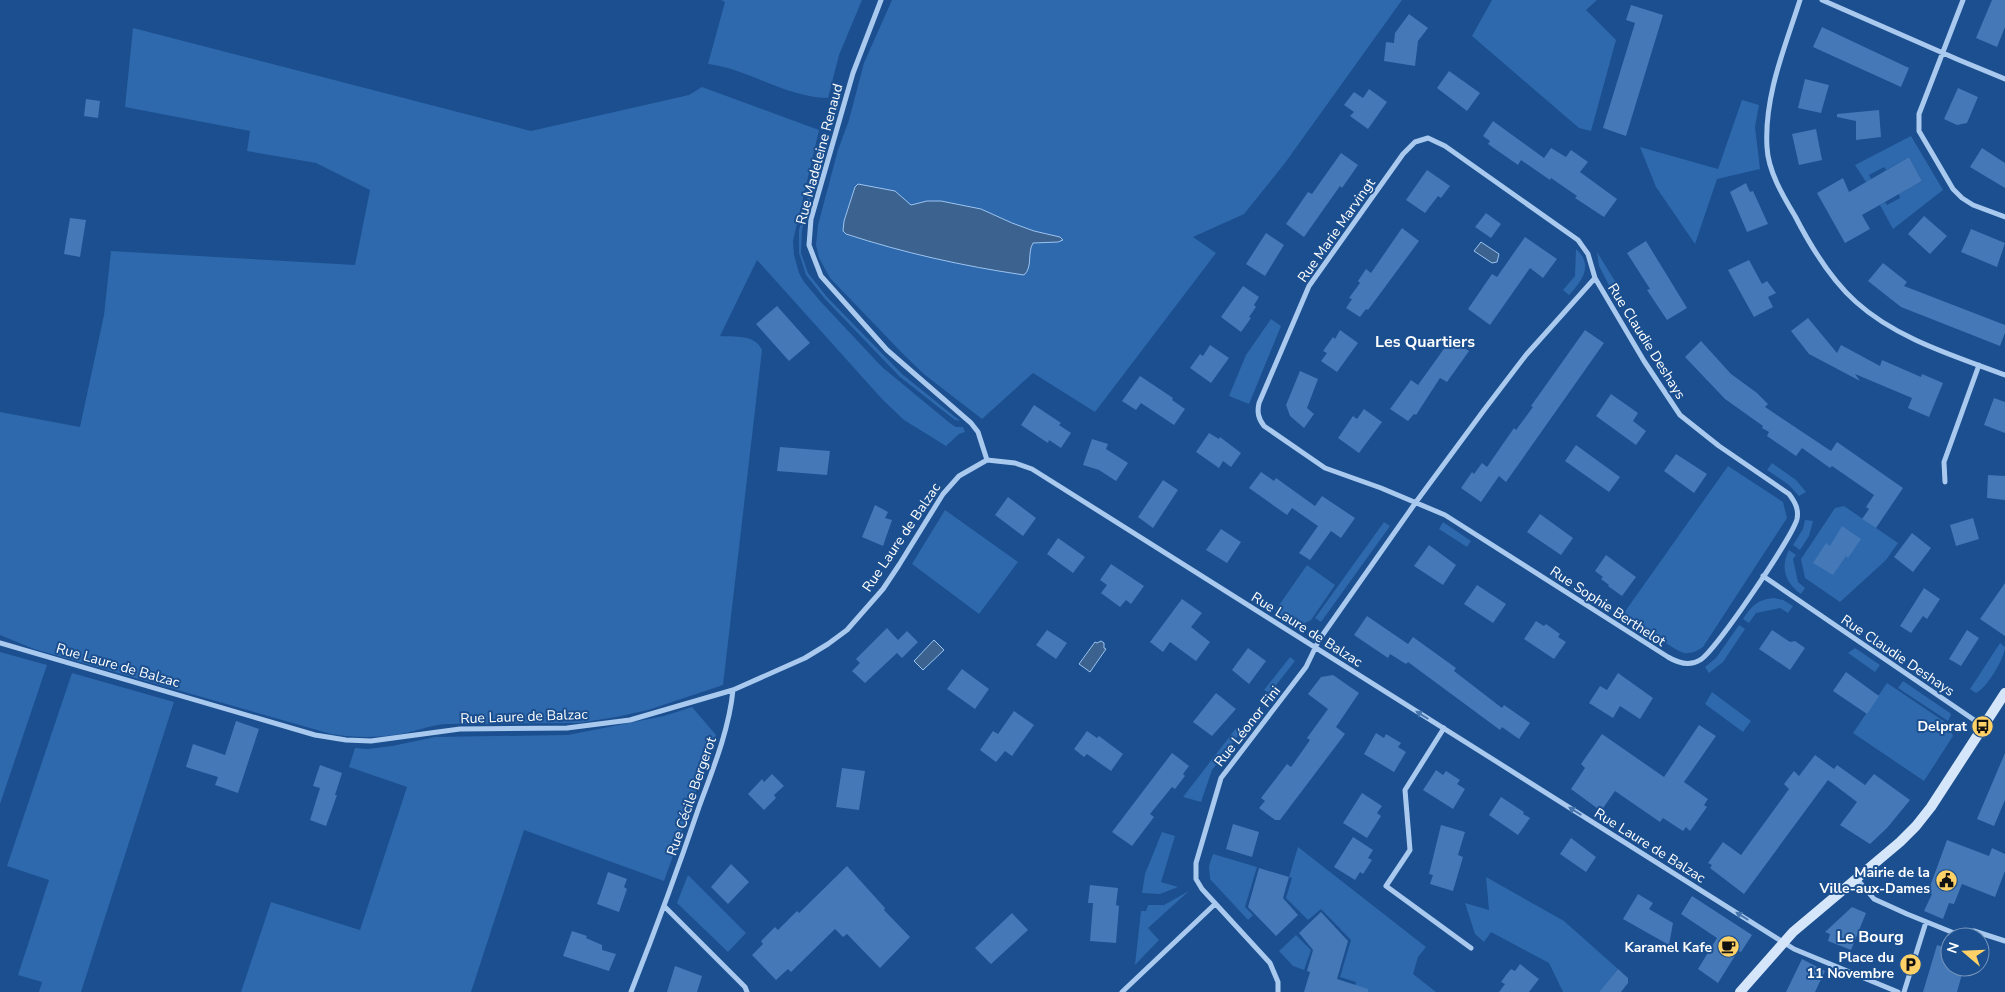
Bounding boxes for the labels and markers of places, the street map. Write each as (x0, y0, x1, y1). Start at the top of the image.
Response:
bus stop icon: Delprat (1971, 714, 1995, 738)
place label: Delprat (1917, 717, 1968, 736)
place label: Mairie de la Ville-aux-Dames (1819, 863, 1930, 898)
public building icon: Mairie de la Ville-aux-Dames (1934, 868, 1958, 892)
cafe icon: Karamel Kafe (1716, 935, 1740, 959)
place label: Karamel Kafe (1624, 938, 1712, 957)
place label: Place du 11 Novembre (1807, 948, 1894, 983)
parking icon: Place du 11 Novembre (1898, 953, 1922, 977)

